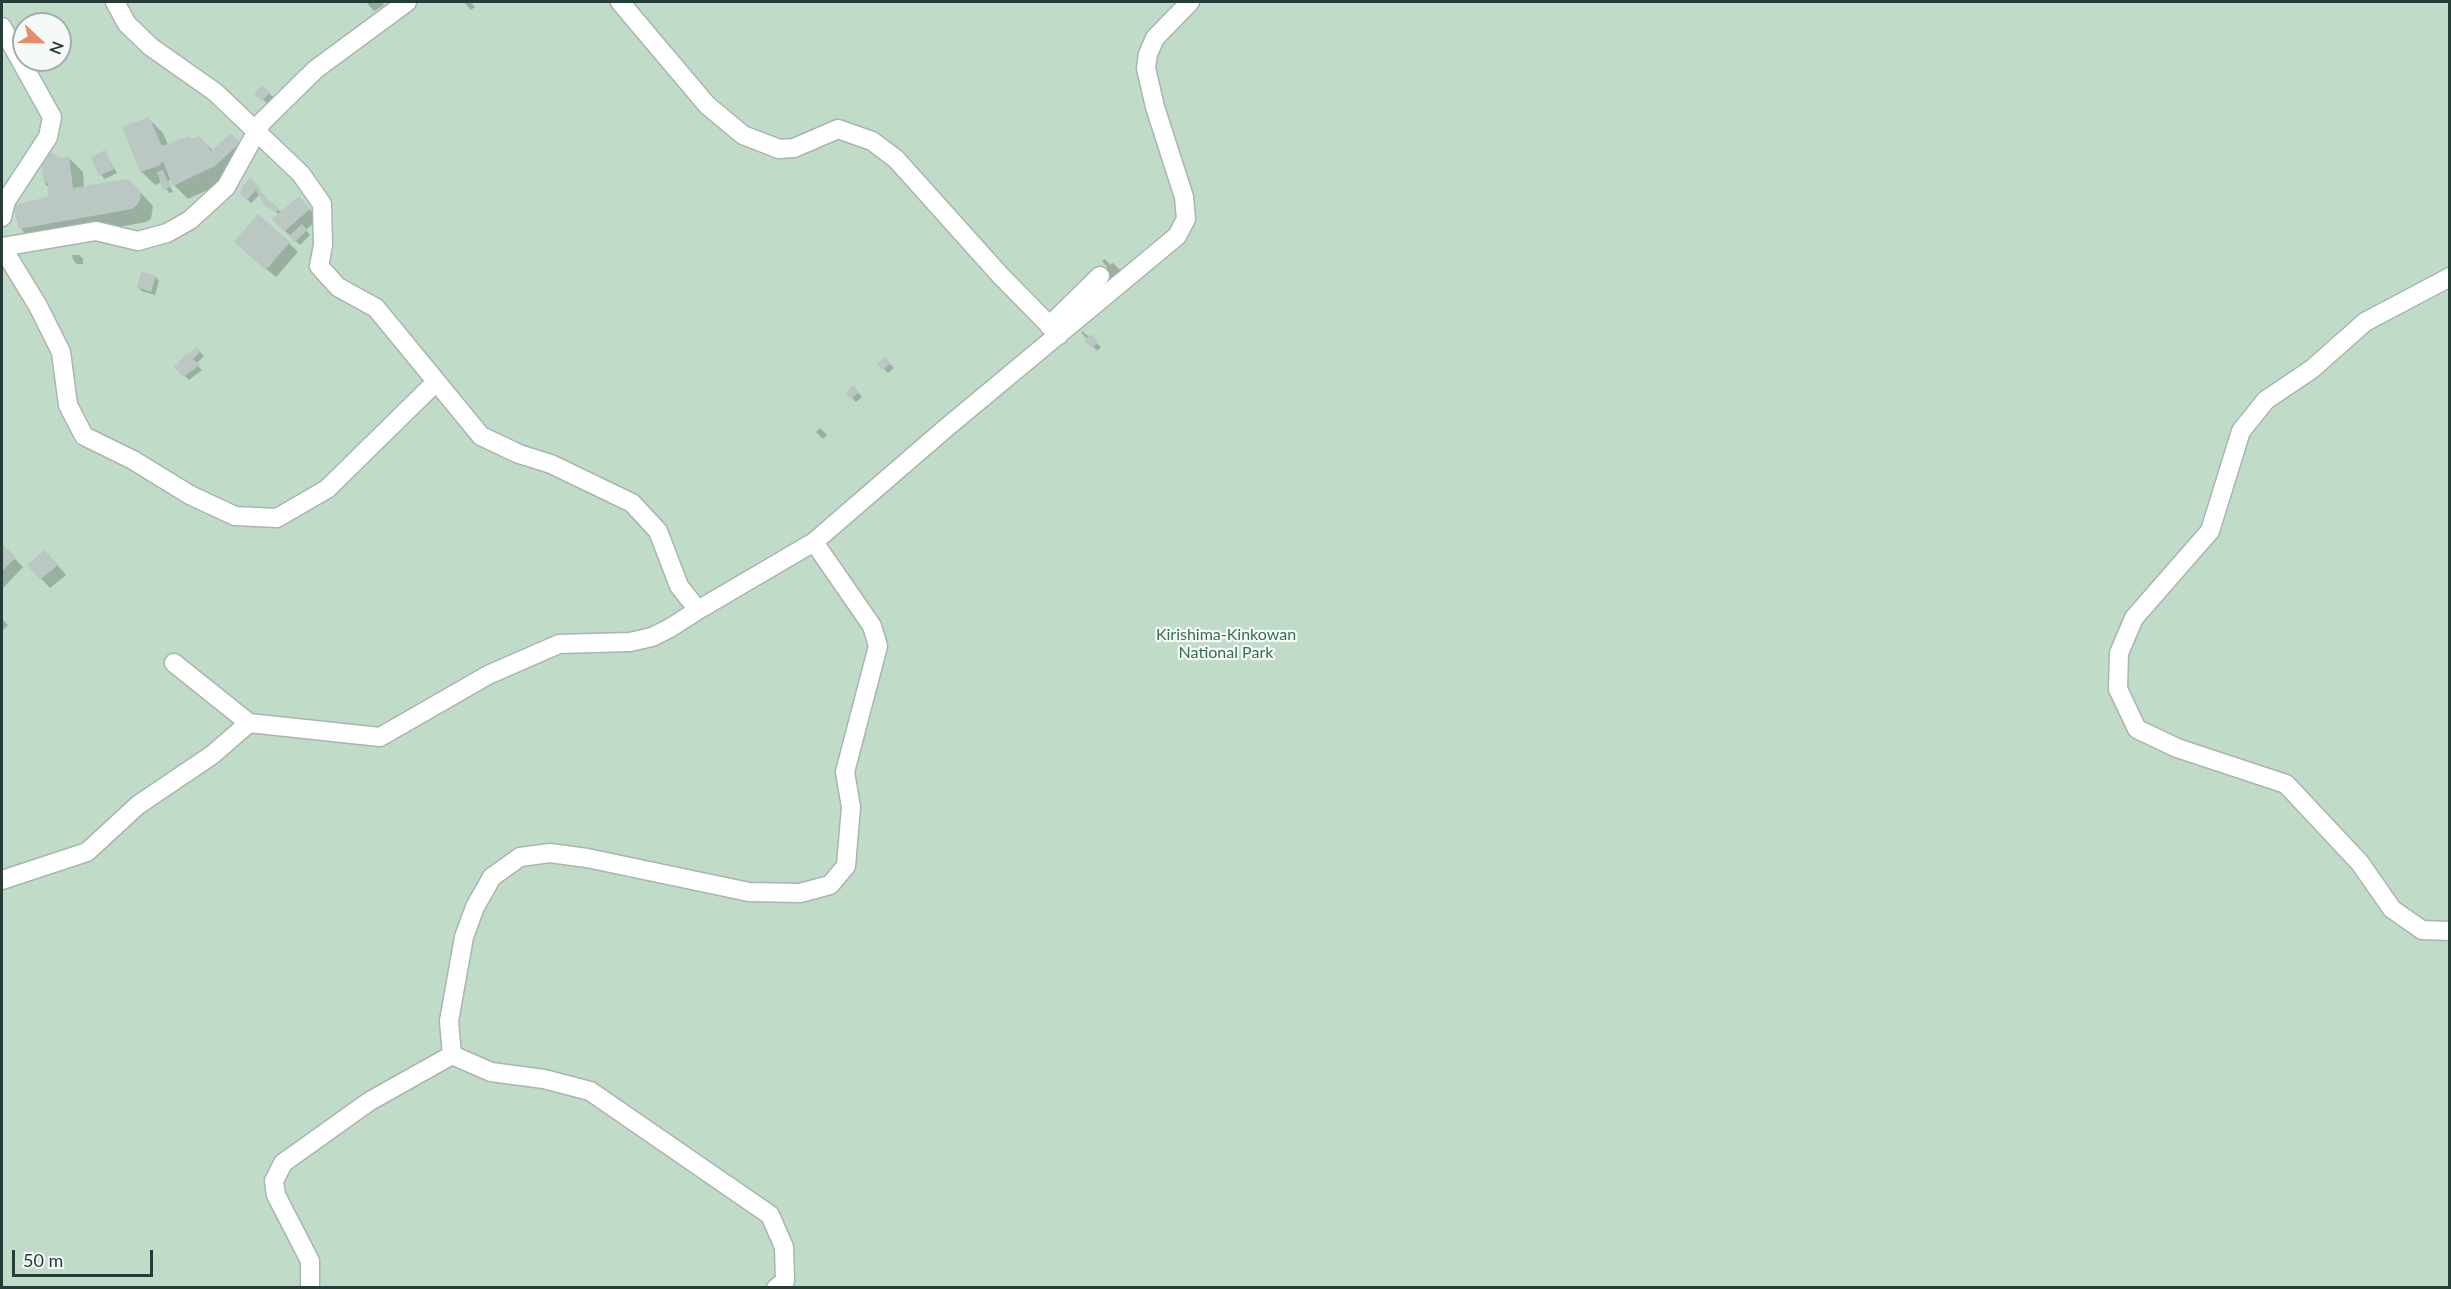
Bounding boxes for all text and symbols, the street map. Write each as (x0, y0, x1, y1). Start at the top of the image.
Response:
north arrow (12, 12, 72, 72)
text: N (46, 39, 68, 57)
park label: Kirishima-Kinkowan National Park (1156, 625, 1296, 663)
scale bar (15, 1238, 156, 1276)
text: 50 m (23, 1249, 63, 1271)

